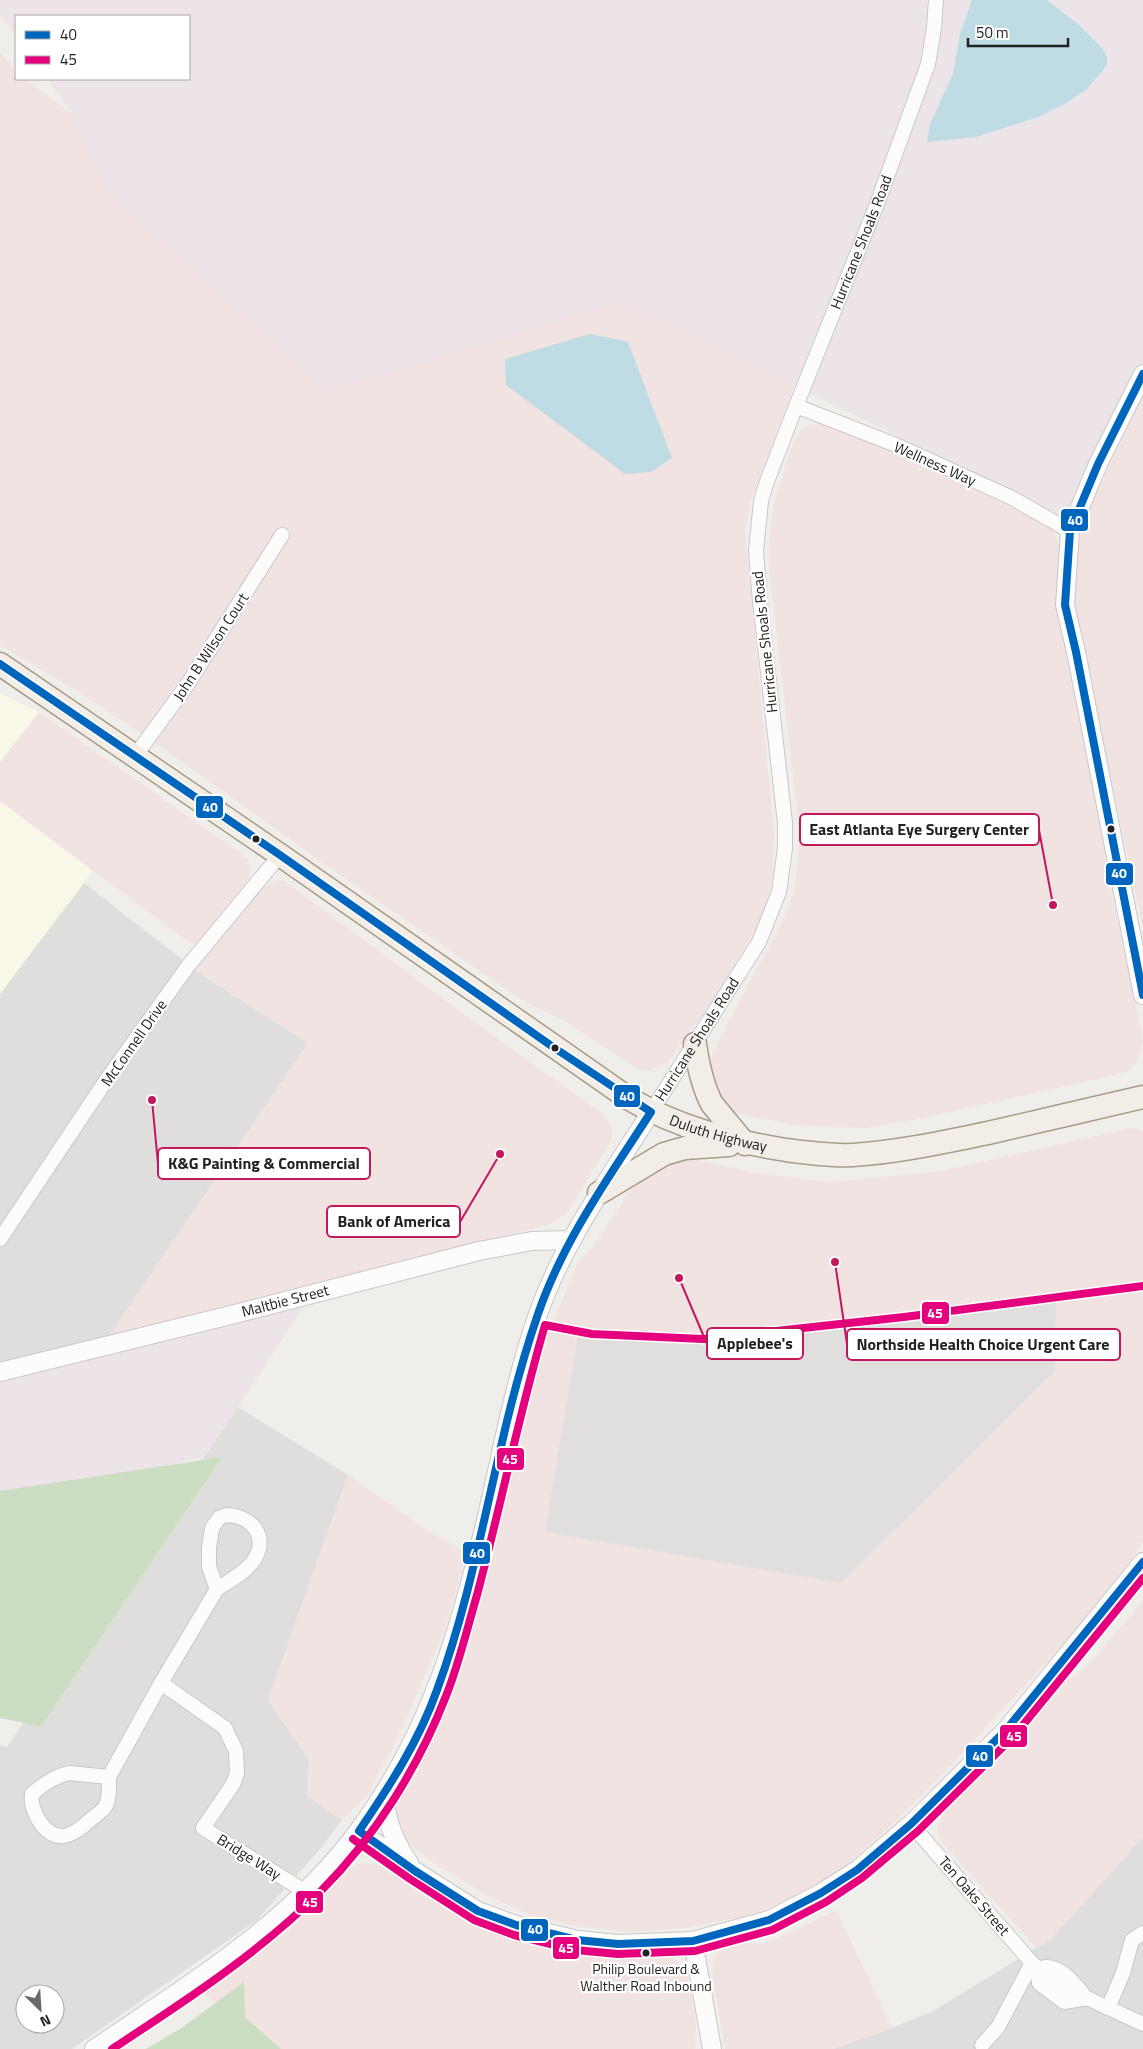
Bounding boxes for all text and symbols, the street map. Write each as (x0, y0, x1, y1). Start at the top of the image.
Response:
legend (15, 15, 190, 80)
scale bar (968, 15, 1068, 47)
text: 50 m (976, 21, 1009, 44)
text: 40 (60, 23, 77, 46)
text: 45 (60, 48, 77, 71)
street label: Hurricane Shoals Road (824, 172, 898, 313)
street label: Wellness Way (890, 435, 980, 492)
line badge: 40 (1060, 508, 1089, 532)
text: 40 (1067, 509, 1083, 530)
street label: Hurricane Shoals Road (746, 570, 783, 714)
street label: John B Wilson Court (167, 588, 255, 705)
line badge: 40 (195, 795, 224, 819)
text: 40 (202, 796, 218, 817)
callout: East Atlanta Eye Surgery Center (800, 814, 1039, 845)
text: East Atlanta Eye Surgery Center (809, 817, 1029, 841)
unlabelled marker (1106, 824, 1116, 834)
unlabelled marker (251, 834, 261, 844)
line badge: 40 (1105, 862, 1134, 886)
text: 40 (1111, 862, 1127, 883)
street label: Hurricane Shoals Road (649, 973, 745, 1106)
street label: McConnell Drive (95, 994, 172, 1091)
unlabelled marker (550, 1043, 560, 1053)
line badge: 40 (613, 1084, 641, 1108)
text: 40 (619, 1085, 635, 1106)
street label: Duluth Highway (666, 1108, 769, 1158)
callout: K&G Painting & Commercial (158, 1148, 370, 1179)
text: K&G Painting & Commercial (168, 1151, 360, 1175)
callout: Bank of America (327, 1206, 460, 1237)
text: Bank of America (338, 1209, 450, 1233)
street label: Maltbie Street (239, 1278, 332, 1323)
line badge: 45 (921, 1301, 950, 1325)
text: 45 (927, 1302, 943, 1323)
callout: Applebee's (707, 1328, 803, 1359)
callout: Northside Health Choice Urgent Care (847, 1329, 1120, 1360)
text: Applebee's (717, 1331, 793, 1355)
text: Northside Health Choice Urgent Care (857, 1332, 1110, 1356)
line badge: 45 (496, 1447, 525, 1471)
text: 45 (502, 1448, 518, 1469)
line badge: 40 (462, 1541, 491, 1565)
text: 40 (469, 1542, 485, 1563)
line badge: 45 (999, 1724, 1028, 1748)
text: 45 (1006, 1725, 1022, 1746)
line badge: 40 (965, 1744, 994, 1768)
text: 40 (972, 1745, 988, 1766)
street label: Bridge Way (213, 1828, 286, 1885)
street label: Ten Oaks Street (933, 1851, 1016, 1941)
line badge: 45 (295, 1890, 324, 1914)
text: 45 (302, 1891, 318, 1912)
line badge: 40 (520, 1918, 549, 1942)
text: 40 (527, 1918, 543, 1939)
line badge: 45 (552, 1936, 580, 1960)
text: 45 (558, 1937, 574, 1958)
marker: Philip Boulevard & Walther Road Inbound (641, 1948, 651, 1958)
place label: Philip Boulevard & Walther Road Inbound (580, 1958, 712, 1996)
north arrow (15, 1984, 65, 2034)
text: N (37, 2010, 55, 2033)

